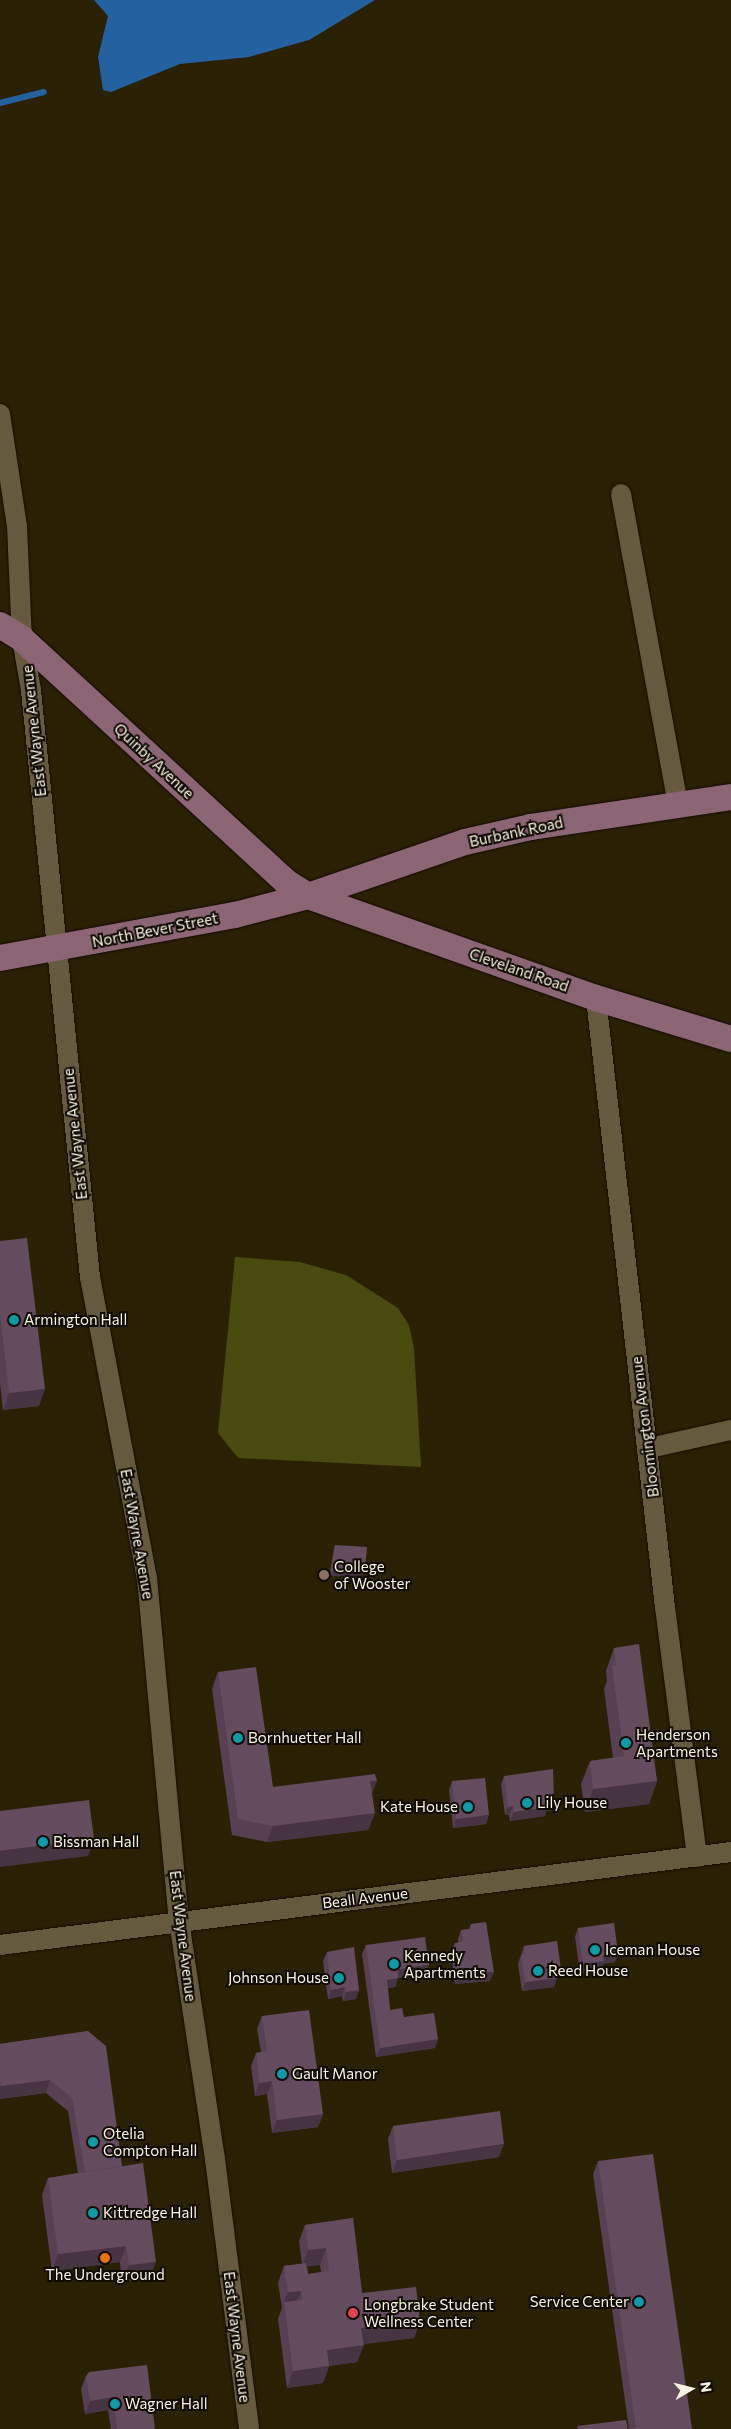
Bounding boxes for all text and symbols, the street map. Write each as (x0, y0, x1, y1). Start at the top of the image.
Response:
street label: East Wayne Avenue (18, 664, 50, 798)
street label: Quinby Avenue (110, 719, 198, 803)
street label: Burbank Road (467, 813, 565, 851)
street label: North Bever Street (91, 909, 219, 951)
street label: Cleveland Road (467, 945, 571, 995)
street label: East Wayne Avenue (59, 1067, 91, 1201)
place label: Armington Hall (24, 1311, 127, 1329)
marker: Armington Hall (8, 1314, 20, 1326)
street label: Bloomington Avenue (627, 1356, 663, 1498)
street label: East Wayne Avenue (117, 1467, 157, 1601)
place label: College of Wooster (334, 1557, 410, 1592)
marker: College of Wooster (318, 1569, 330, 1581)
place label: Henderson Apartments (636, 1725, 718, 1760)
place label: Bornhuetter Hall (248, 1729, 362, 1747)
marker: Bornhuetter Hall (232, 1732, 244, 1744)
marker: Henderson Apartments (620, 1737, 632, 1749)
place label: Lily House (537, 1794, 607, 1812)
marker: Lily House (521, 1797, 533, 1809)
place label: Kate House (380, 1798, 458, 1816)
marker: Kate House (462, 1801, 474, 1813)
place label: Bissman Hall (53, 1833, 139, 1851)
marker: Bissman Hall (37, 1836, 49, 1848)
street label: East Wayne Avenue (166, 1869, 200, 2003)
street label: Beall Avenue (321, 1884, 409, 1912)
place label: Iceman House (605, 1941, 700, 1959)
marker: Iceman House (589, 1944, 601, 1956)
place label: Kennedy Apartments (404, 1946, 486, 1981)
marker: Kennedy Apartments (388, 1958, 400, 1970)
place label: Reed House (548, 1962, 628, 1980)
marker: Reed House (532, 1965, 544, 1977)
place label: Johnson House (228, 1969, 329, 1987)
marker: Johnson House (333, 1972, 345, 1984)
place label: Gault Manor (292, 2065, 378, 2083)
marker: Gault Manor (276, 2068, 288, 2080)
place label: Otelia Compton Hall (103, 2124, 197, 2159)
marker: Otelia Compton Hall (87, 2136, 99, 2148)
place label: Kittredge Hall (103, 2204, 197, 2222)
marker: Kittredge Hall (87, 2207, 99, 2219)
marker: The Underground (99, 2252, 111, 2264)
place label: The Underground (45, 2266, 165, 2284)
street label: East Wayne Avenue (220, 2270, 254, 2404)
place label: Service Center (530, 2293, 629, 2311)
place label: Longbrake Student Wellness Center (364, 2295, 494, 2330)
marker: Service Center (633, 2296, 645, 2308)
marker: Longbrake Student Wellness Center (346, 2306, 360, 2320)
north arrow (666, 2364, 716, 2414)
text: N (697, 2380, 715, 2393)
place label: Wagner Hall (125, 2395, 208, 2413)
marker: Wagner Hall (109, 2398, 121, 2410)

